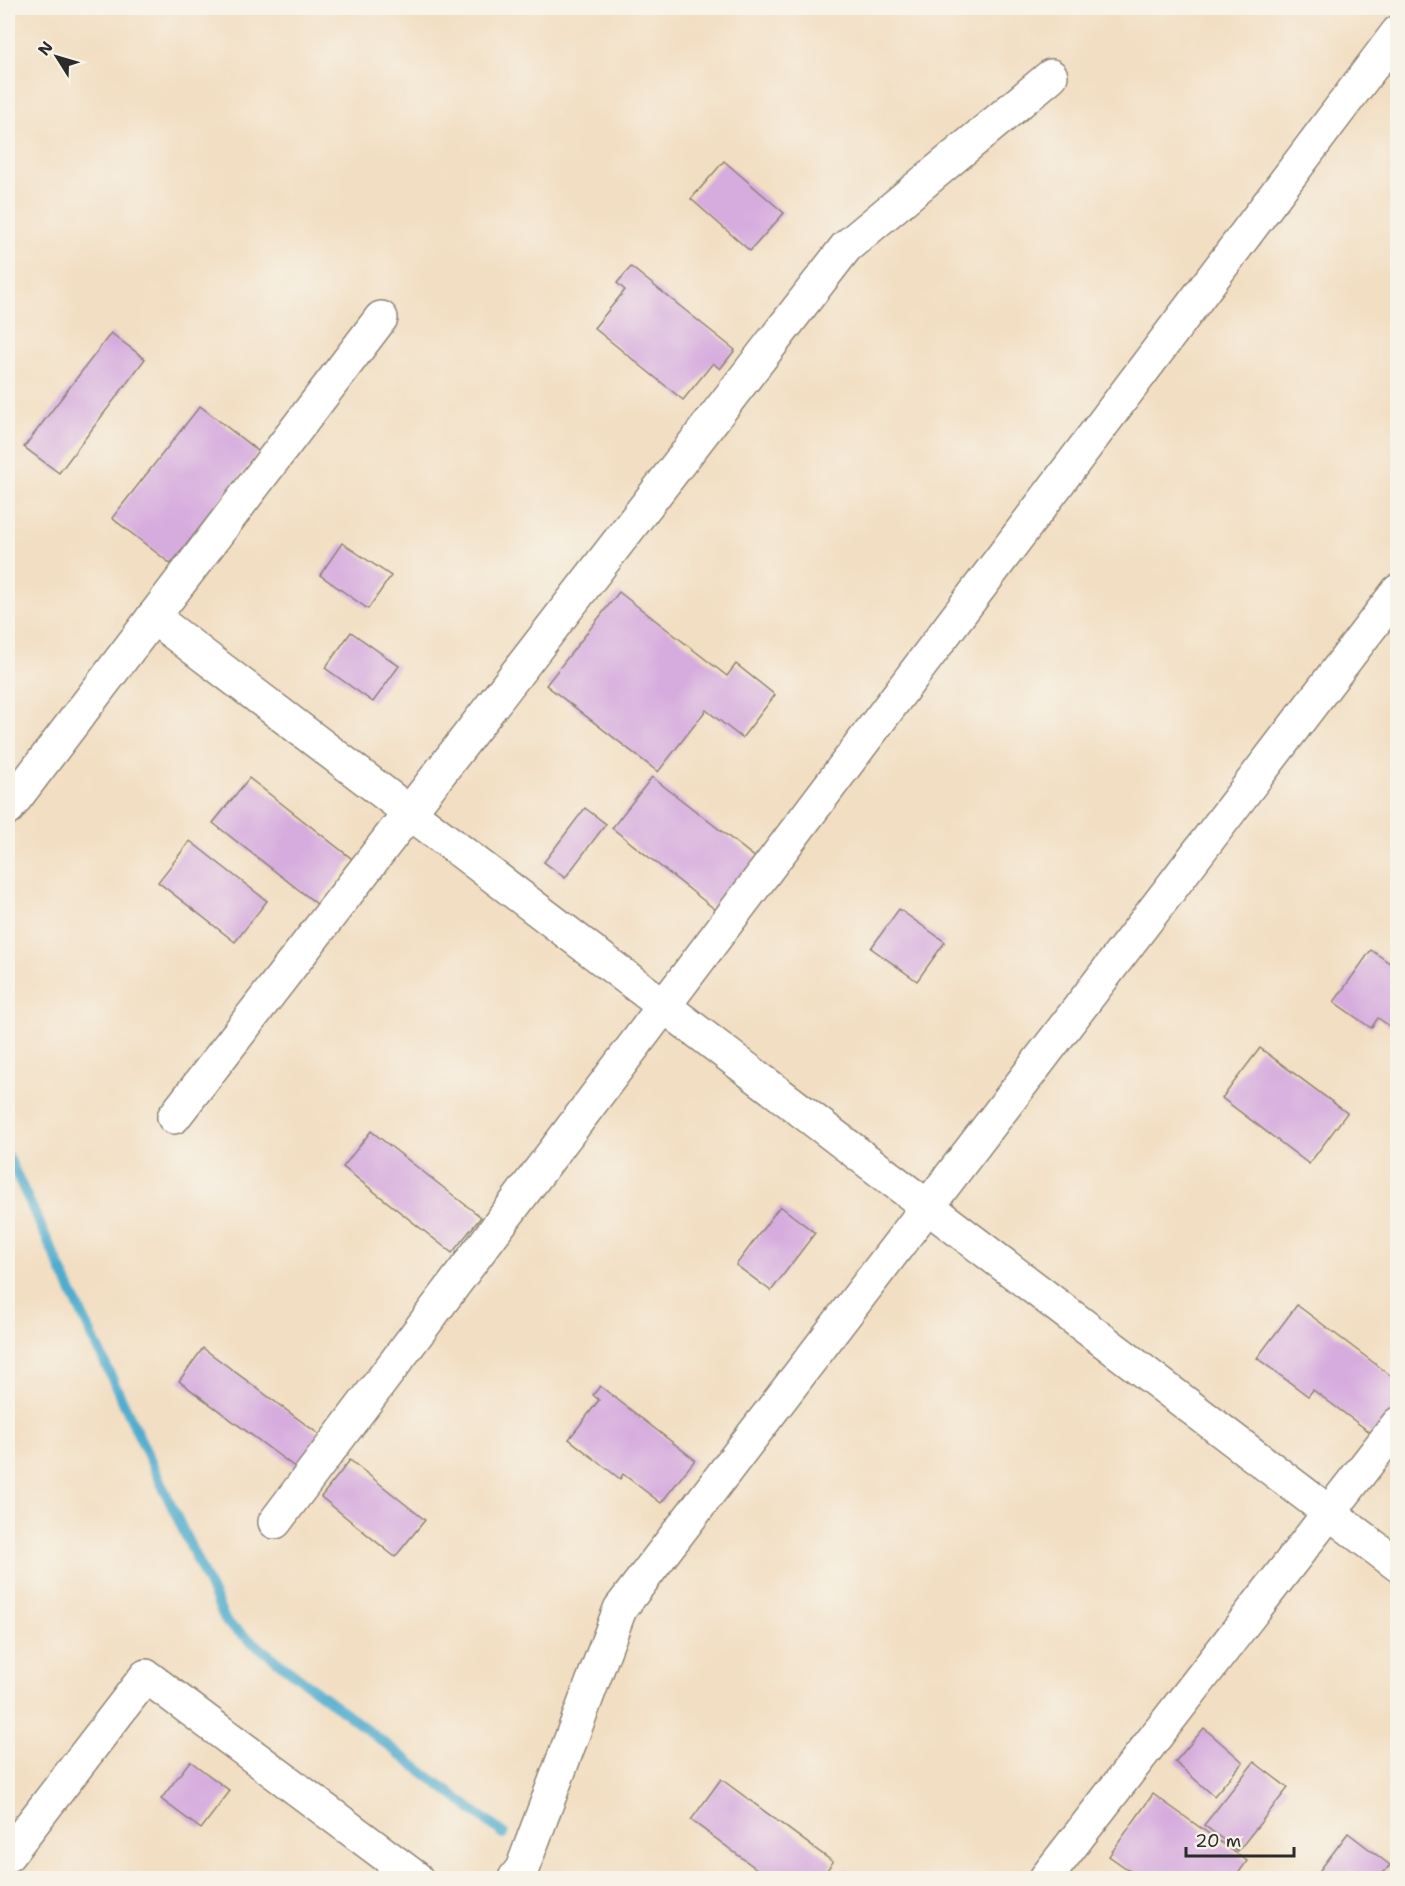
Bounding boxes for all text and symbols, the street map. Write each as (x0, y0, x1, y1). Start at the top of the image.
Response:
north arrow (27, 27, 87, 87)
text: N (33, 37, 58, 60)
scale bar (1186, 1820, 1294, 1858)
text: 20 m (1195, 1829, 1241, 1853)

